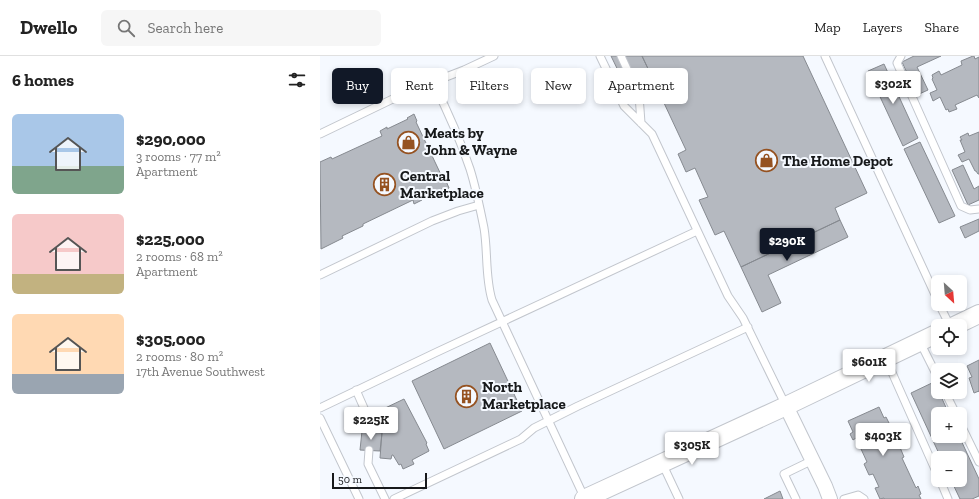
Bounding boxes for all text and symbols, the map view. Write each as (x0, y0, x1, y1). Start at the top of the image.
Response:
search box (101, 10, 381, 46)
text: Dwello (20, 16, 77, 39)
icon: search (115, 17, 137, 39)
text: Search here (147, 19, 223, 37)
text: Map (814, 19, 841, 36)
text: Layers (863, 19, 902, 36)
text: Share (924, 19, 959, 36)
chip: Buy (332, 68, 383, 104)
chip: Rent (391, 68, 448, 104)
chip: Filters (456, 68, 523, 104)
chip: New (531, 68, 586, 104)
chip: Apartment (594, 68, 688, 104)
icon: filters (286, 69, 308, 91)
text: 6 homes (12, 70, 74, 90)
pin: $302K (865, 71, 921, 105)
text: $302K (875, 76, 911, 91)
place label: Meats by John & Wayne (424, 124, 517, 159)
text: $290,000 (136, 129, 206, 149)
shop icon: Meats by John & Wayne (395, 129, 421, 155)
icon: home (44, 130, 92, 178)
shop icon: The Home Depot (754, 148, 780, 174)
text: 3 rooms · 77 m² (136, 149, 221, 164)
place label: The Home Depot (782, 152, 894, 170)
text: Apartment (136, 164, 198, 179)
place label: Central Marketplace (400, 167, 484, 202)
building icon: Central Marketplace (371, 172, 397, 198)
pin: $290K (759, 228, 815, 262)
text: $225,000 (136, 229, 205, 249)
icon: home (44, 230, 92, 278)
text: $290K (769, 233, 805, 248)
text: 2 rooms · 68 m² (136, 249, 223, 264)
text: Apartment (136, 264, 198, 279)
north arrow (931, 275, 967, 311)
map controls (931, 275, 967, 487)
button: locate (931, 319, 967, 355)
text: $305,000 (136, 329, 205, 349)
icon: home (44, 330, 92, 378)
text: 2 rooms · 80 m² (136, 349, 223, 364)
pin: $601K (841, 349, 897, 383)
text: $601K (852, 354, 886, 369)
button: layers (931, 363, 967, 399)
text: 17th Avenue Southwest (136, 364, 265, 379)
place label: North Marketplace (482, 378, 566, 413)
building icon: North Marketplace (454, 383, 480, 409)
pin: $225K (343, 407, 399, 441)
button: + (931, 407, 967, 443)
text: $225K (353, 412, 389, 427)
pin: $403K (855, 423, 911, 457)
text: $403K (865, 428, 901, 443)
pin: $305K (664, 432, 720, 466)
text: $305K (674, 437, 710, 452)
button: − (931, 451, 967, 487)
scale bar (332, 471, 427, 490)
text: 50 m (338, 473, 362, 486)

